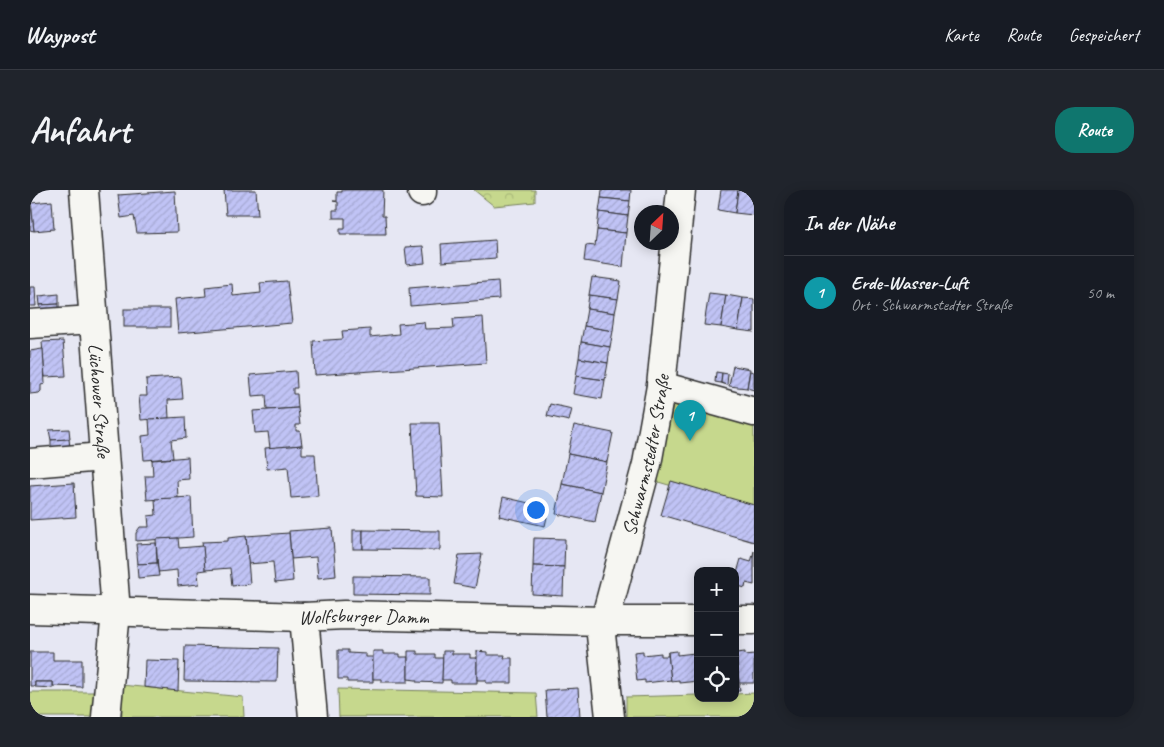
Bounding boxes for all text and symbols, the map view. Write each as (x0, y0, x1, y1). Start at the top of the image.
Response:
text: Waypost (25, 20, 95, 50)
text: Karte (944, 24, 979, 46)
text: Route (1007, 24, 1041, 46)
text: Gespeichert (1069, 24, 1139, 46)
button: Route (1055, 107, 1134, 153)
text: Anfahrt (30, 108, 130, 153)
north arrow (634, 205, 679, 250)
text: In der Nähe (804, 210, 894, 236)
text: Erde-Wasser-Luft (851, 271, 968, 295)
text: 1 (816, 283, 824, 303)
text: 50 m (1087, 283, 1114, 303)
text: Ort · Schwarmstedter Straße (851, 295, 1012, 315)
street label: Lüchower Straße (83, 342, 116, 460)
street label: Schwarmstedter Straße (616, 372, 675, 538)
pin: 1 (674, 400, 706, 441)
your location (523, 497, 549, 523)
map controls (694, 567, 739, 702)
button: + (694, 567, 739, 612)
street label: Wolfsburger Damm (298, 603, 430, 630)
button: − (694, 612, 739, 657)
button: locate (694, 657, 739, 702)

